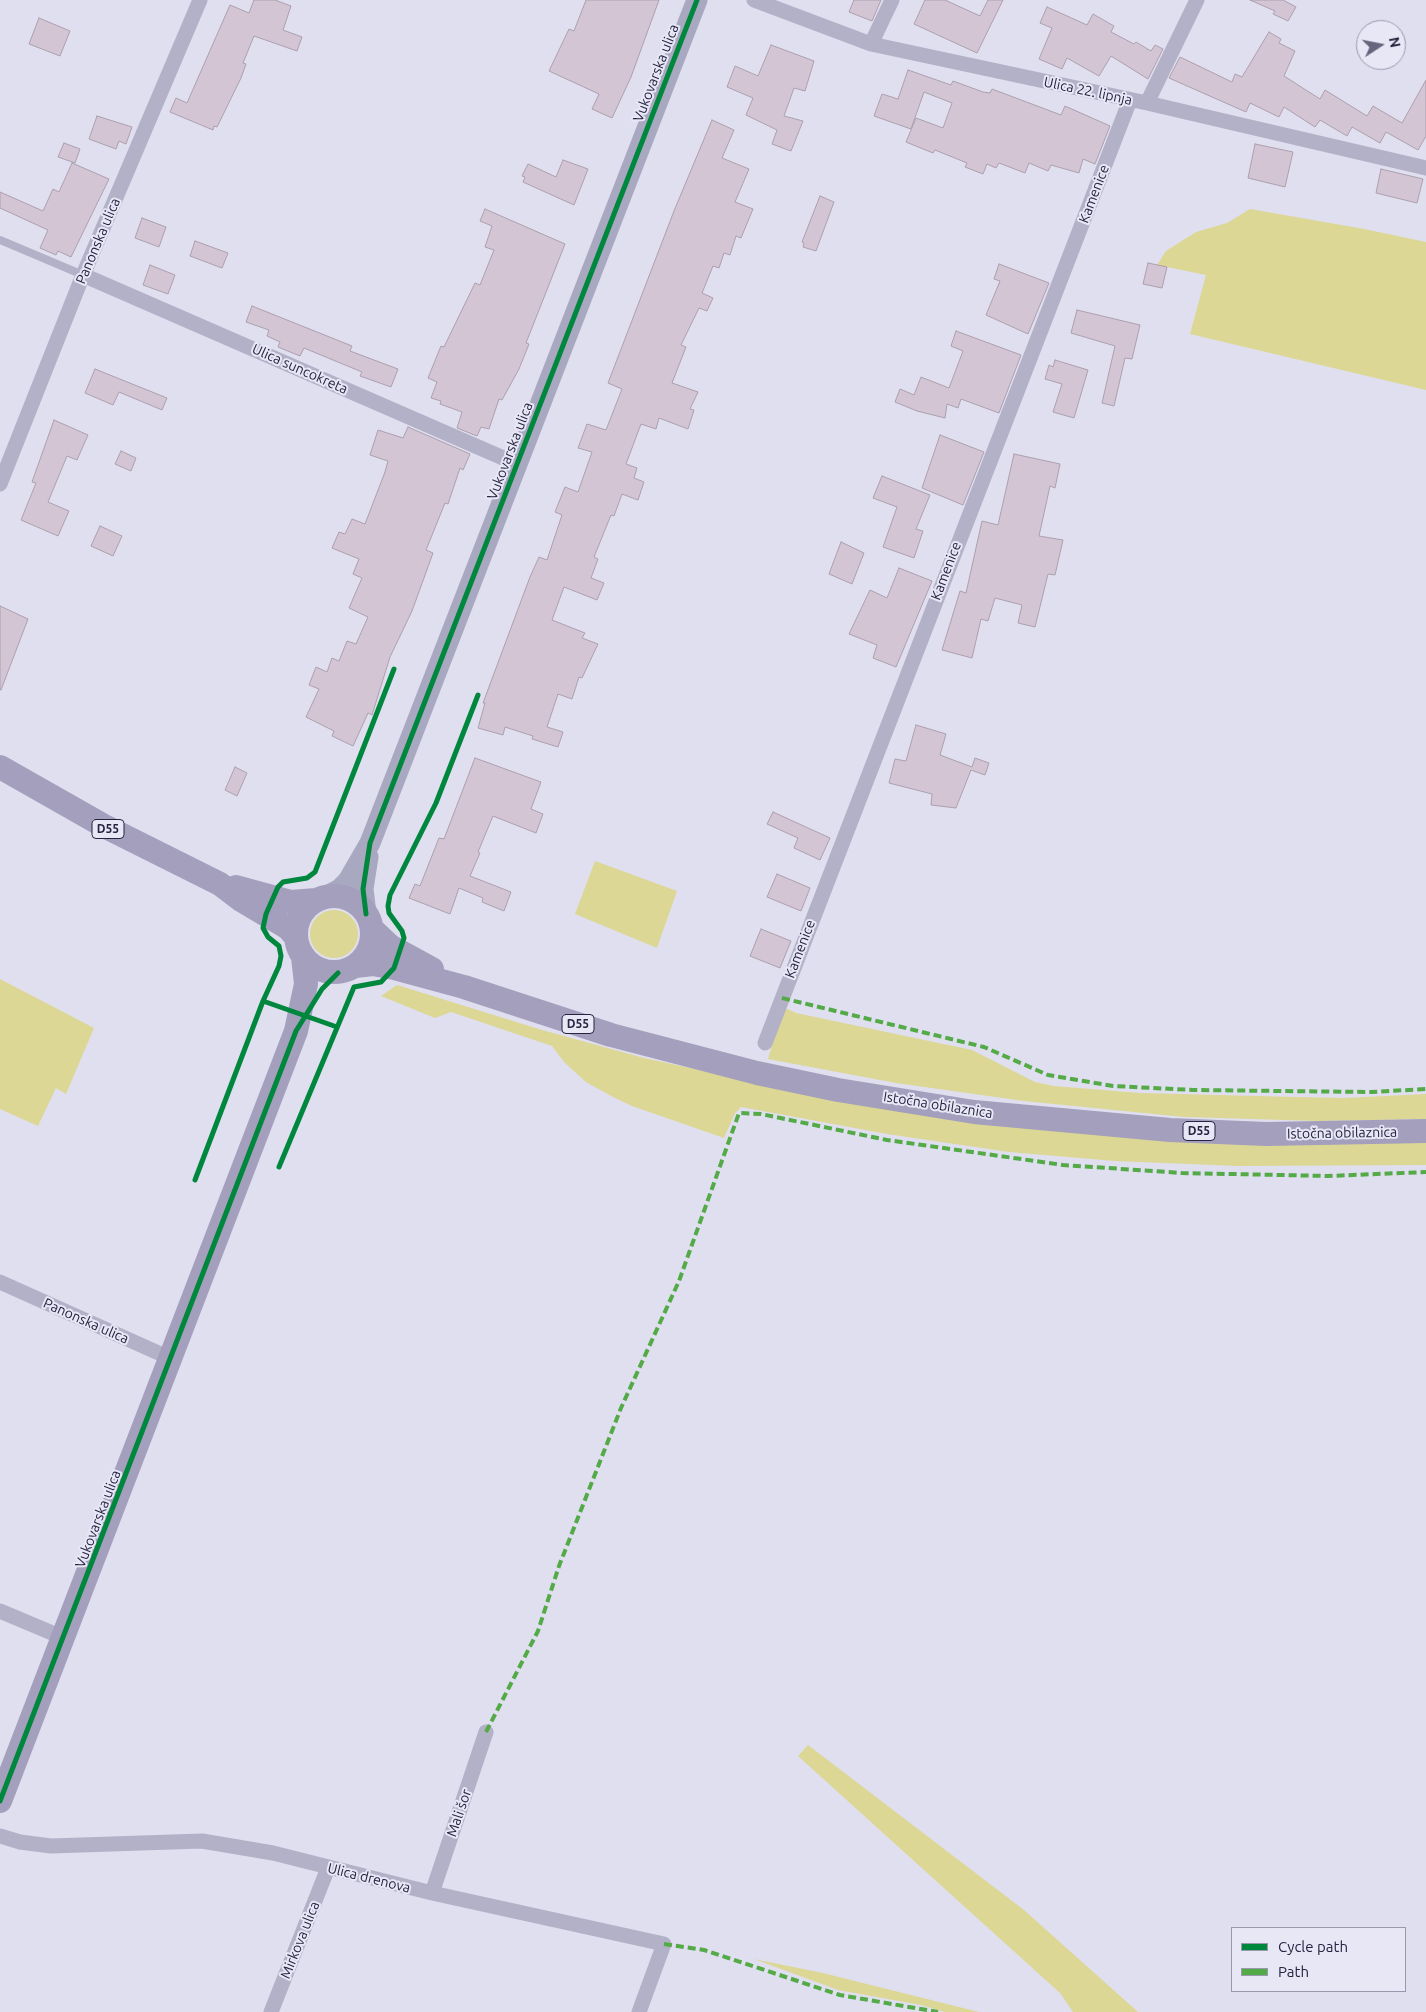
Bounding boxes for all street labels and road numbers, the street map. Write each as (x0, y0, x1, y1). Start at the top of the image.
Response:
street label: Vukovarska ulica (630, 22, 682, 124)
street label: Ulica 22. lipnja (1042, 73, 1134, 109)
street label: Kamenice (1075, 162, 1113, 226)
street label: Panonska ulica (72, 195, 124, 287)
street label: Ulica suncokreta (250, 340, 350, 398)
street label: Vukovarska ulica (484, 400, 536, 502)
street label: Kamenice (927, 539, 965, 603)
road number: D55 (92, 820, 124, 839)
street label: Kamenice (781, 917, 819, 981)
road number: D55 (562, 1014, 594, 1034)
street label: Istočna obilaznica (882, 1088, 994, 1122)
road number: D55 (1183, 1122, 1215, 1140)
street label: Istočna obilaznica (1287, 1124, 1397, 1142)
street label: Panonska ulica (41, 1295, 131, 1347)
street label: Vukovarska ulica (72, 1468, 124, 1570)
street label: Mali šor (443, 1787, 475, 1839)
street label: Ulica drenova (326, 1860, 412, 1896)
street label: Mirkova ulica (277, 1899, 323, 1981)

